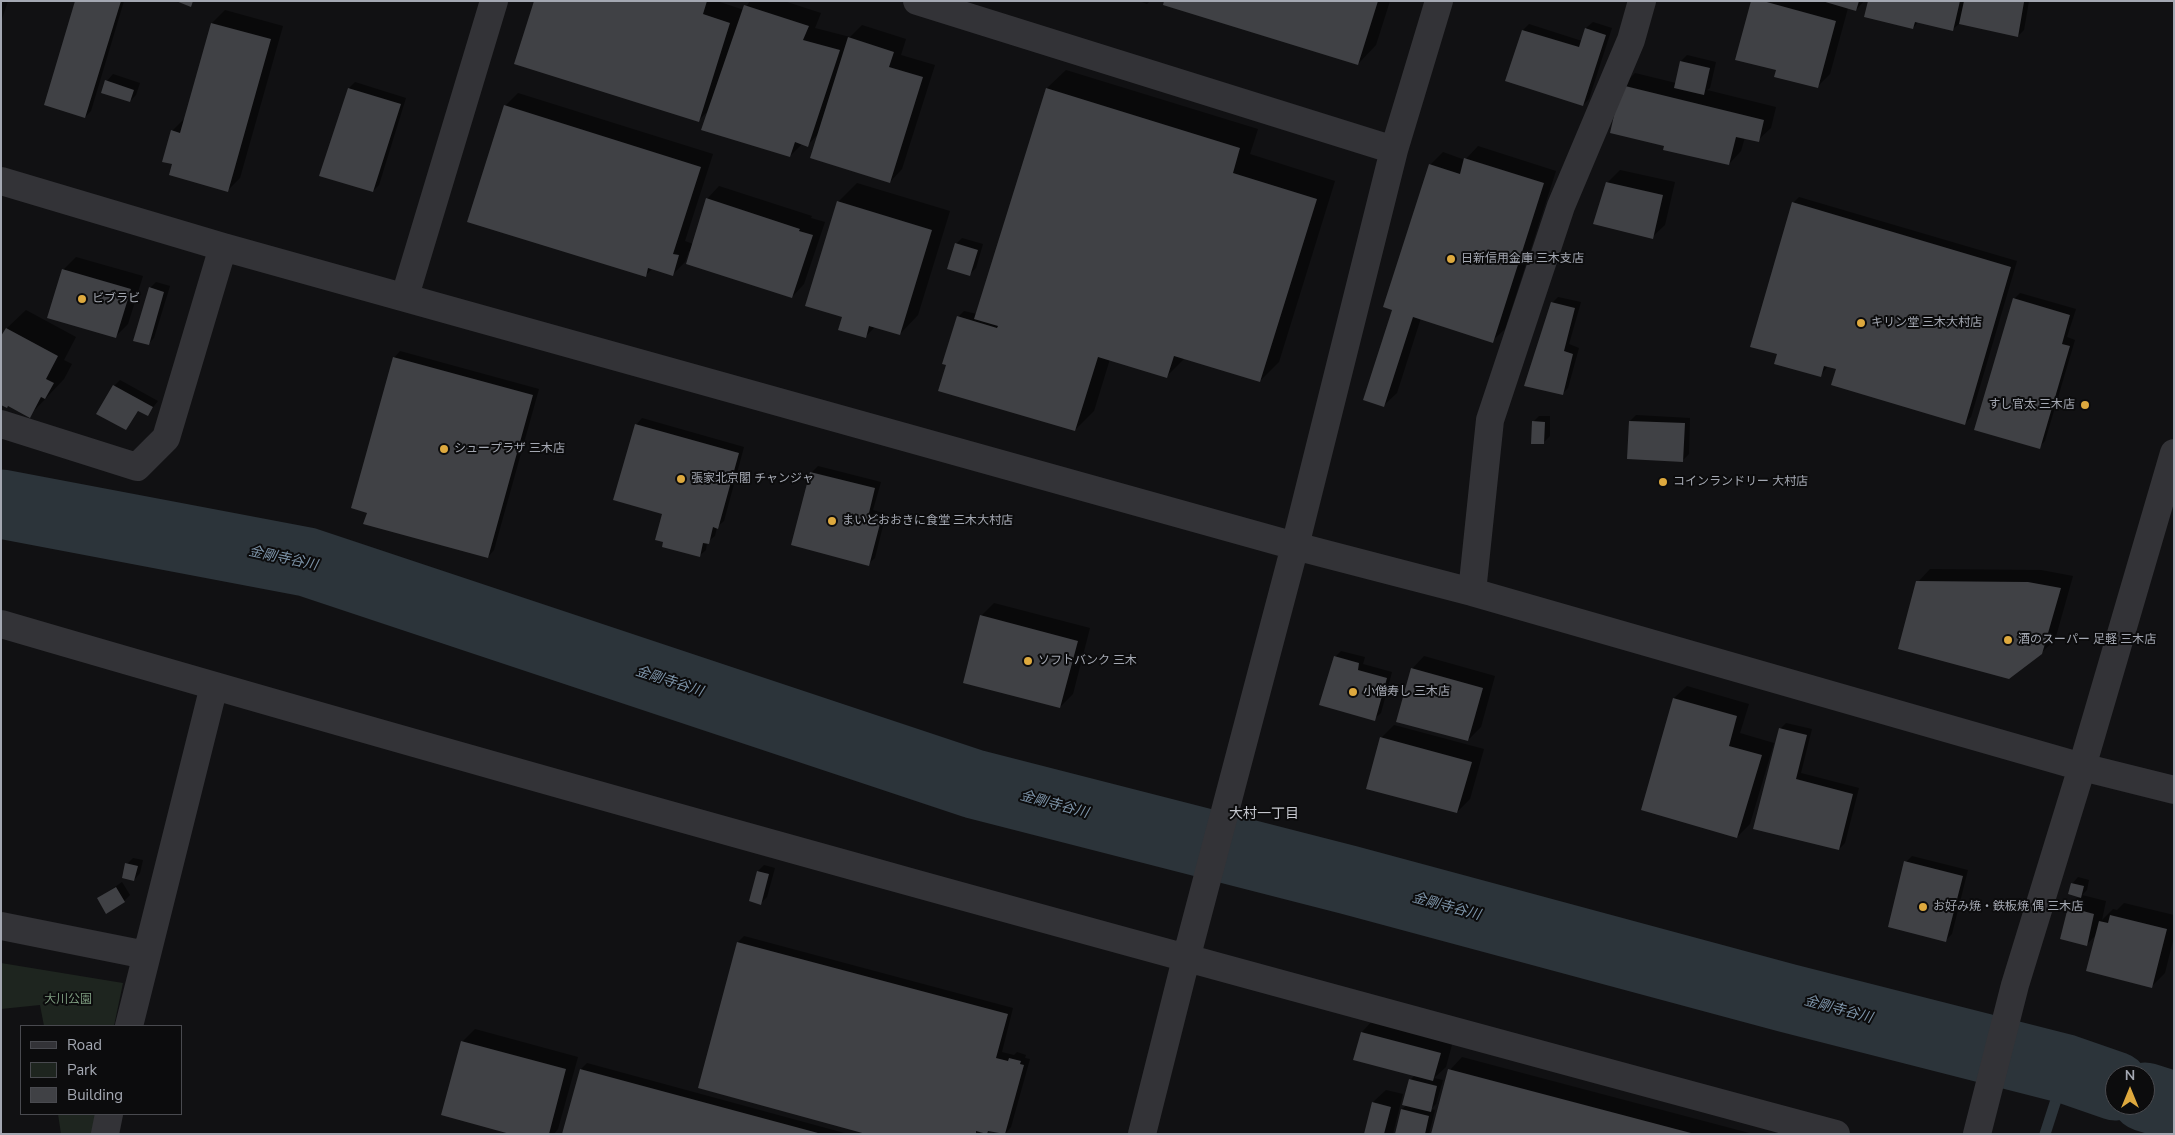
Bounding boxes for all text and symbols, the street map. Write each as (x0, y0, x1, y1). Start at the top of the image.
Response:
place label: 日新信用金庫 三木支店 (1461, 252, 1584, 266)
marker: 日新信用金庫 三木支店 (1445, 253, 1457, 265)
place label: ビブラビ (92, 292, 140, 306)
marker: ビブラビ (76, 293, 88, 305)
place label: キリン堂 三木大村店 (1871, 316, 1982, 330)
marker: キリン堂 三木大村店 (1855, 317, 1867, 329)
place label: すし官太 三木店 (1988, 398, 2075, 412)
marker: すし官太 三木店 (2079, 399, 2091, 411)
place label: シュープラザ 三木店 (454, 442, 565, 456)
marker: シュープラザ 三木店 (438, 443, 450, 455)
place label: 張家北京閣 チャンジャ (691, 472, 814, 486)
marker: 張家北京閣 チャンジャ (675, 473, 687, 485)
place label: コインランドリー 大村店 (1673, 475, 1808, 489)
marker: コインランドリー 大村店 (1657, 476, 1669, 488)
place label: まいどおおきに食堂 三木大村店 (842, 514, 1013, 528)
marker: まいどおおきに食堂 三木大村店 (826, 515, 838, 527)
water label: 金剛寺谷川 (247, 544, 319, 574)
place label: 酒のスーパー 足軽 三木店 (2018, 633, 2156, 647)
marker: 酒のスーパー 足軽 三木店 (2002, 634, 2014, 646)
place label: ソフトバンク 三木 (1038, 654, 1137, 668)
marker: ソフトバンク 三木 (1022, 655, 1034, 667)
water label: 金剛寺谷川 (633, 663, 705, 701)
place label: 小僧寿し 三木店 (1363, 685, 1450, 699)
marker: 小僧寿し 三木店 (1347, 686, 1359, 698)
water label: 金剛寺谷川 (1018, 788, 1090, 822)
district label: 大村一丁目 (1229, 807, 1299, 823)
water label: 金剛寺谷川 (1410, 890, 1482, 924)
place label: お好み焼・鉄板焼 偶 三木店 (1933, 900, 2083, 914)
marker: お好み焼・鉄板焼 偶 三木店 (1917, 901, 1929, 913)
park label: 大川公園 (44, 993, 92, 1007)
water label: 金剛寺谷川 (1802, 993, 1874, 1027)
legend (20, 1025, 182, 1115)
text: Road (67, 1035, 102, 1055)
text: Park (67, 1060, 97, 1080)
north arrow (2105, 1065, 2155, 1115)
text: N (2125, 1066, 2135, 1085)
text: Building (67, 1085, 123, 1105)

